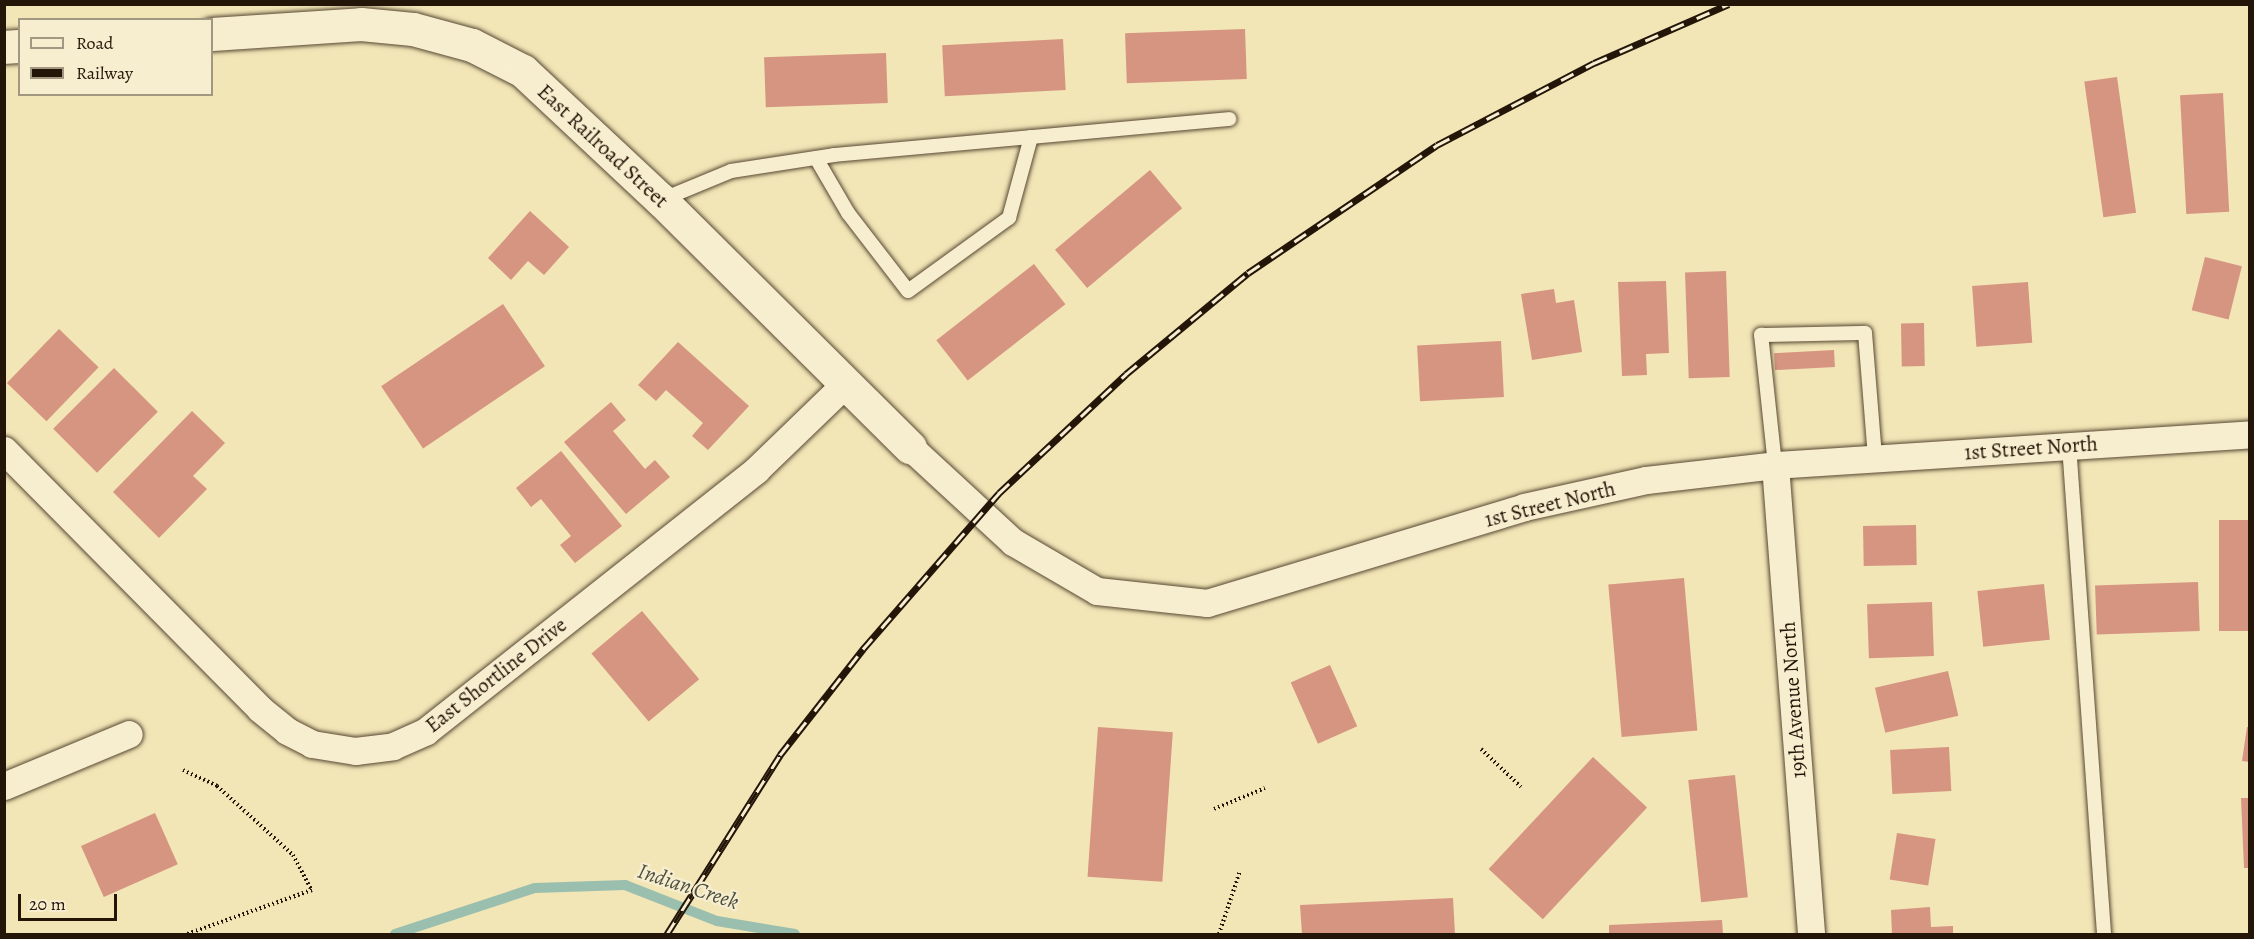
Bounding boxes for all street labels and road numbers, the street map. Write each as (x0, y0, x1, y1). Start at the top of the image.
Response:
street label: East Railroad Street (532, 79, 674, 213)
street label: 1st Street North (1963, 431, 2099, 465)
street label: 1st Street North (1482, 476, 1618, 532)
street label: East Shortline Drive (420, 612, 572, 738)
street label: 19th Avenue North (1775, 621, 1811, 779)

